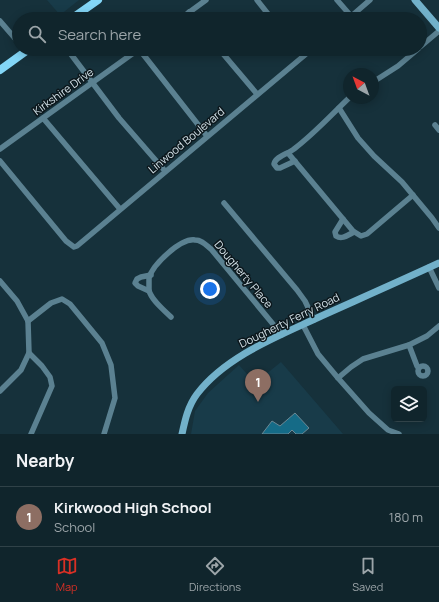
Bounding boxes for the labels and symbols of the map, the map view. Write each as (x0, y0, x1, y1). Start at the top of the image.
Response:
street label: Kirkshire Drive (30, 64, 97, 118)
north arrow (343, 68, 379, 104)
street label: Linwood Boulevard (145, 104, 227, 176)
street label: Dougherty Place (211, 237, 277, 311)
your location (200, 279, 220, 299)
street label: Dougherty Ferry Road (236, 289, 342, 351)
pin: 1 (245, 369, 271, 402)

